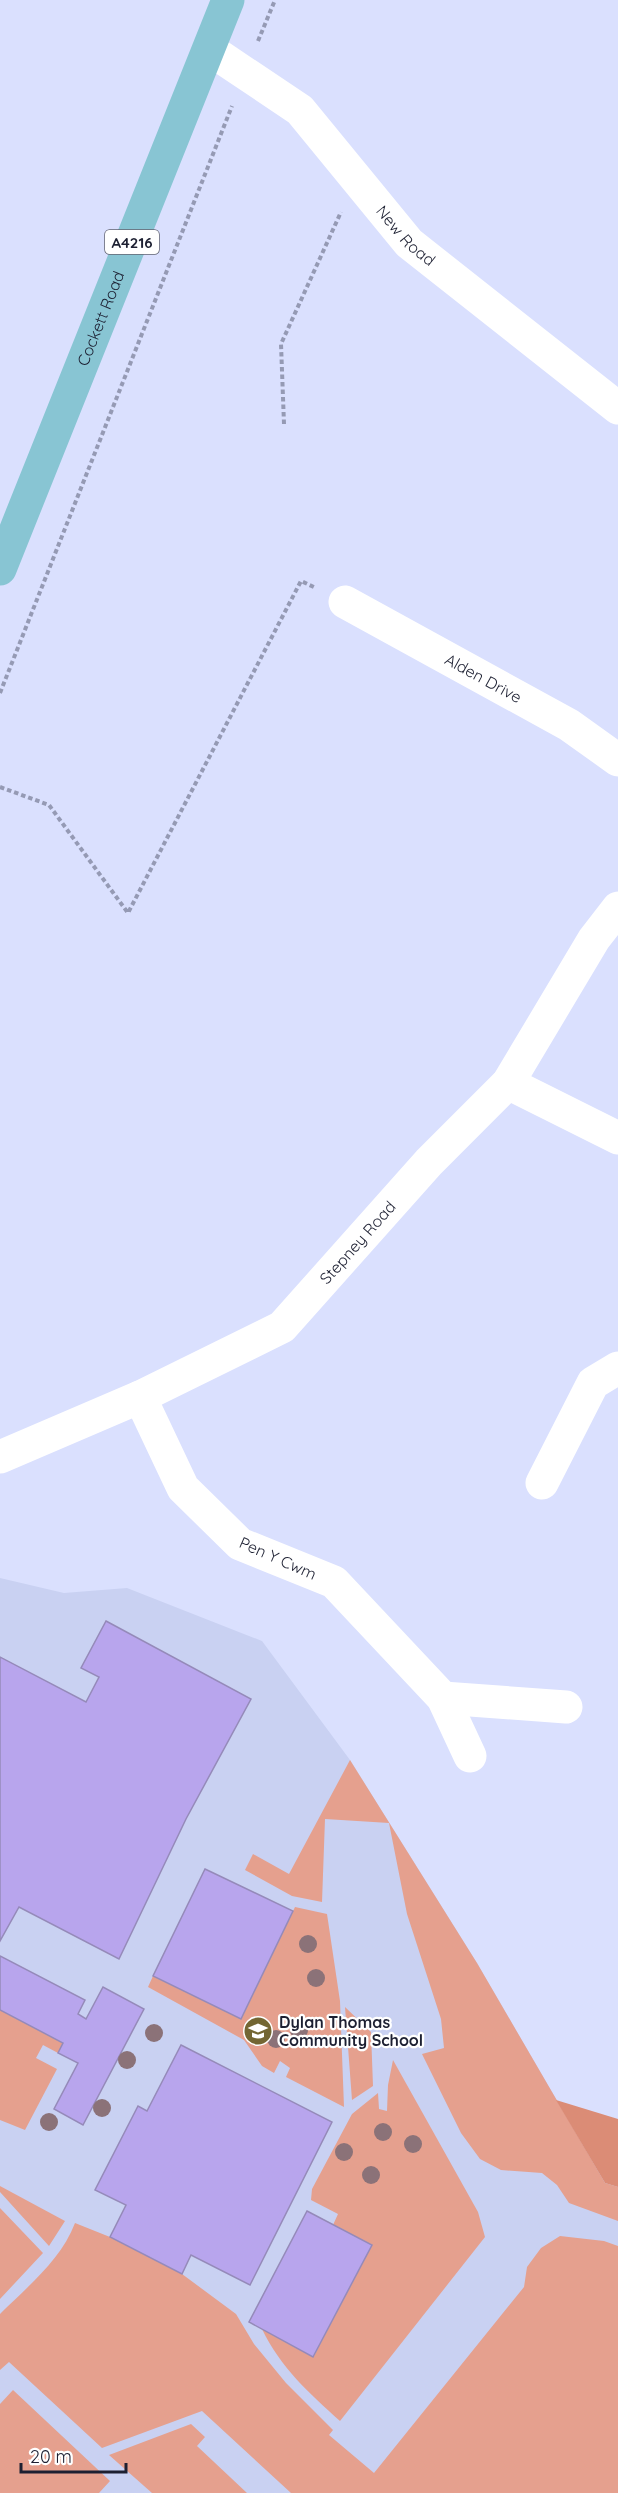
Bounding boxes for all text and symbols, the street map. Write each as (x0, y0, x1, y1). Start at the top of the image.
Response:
street label: New Road (372, 201, 439, 270)
road number: A4216 (105, 230, 159, 254)
street label: Cockett Road (72, 268, 128, 369)
street label: Alden Drive (442, 649, 525, 707)
street label: Stepney Road (315, 1197, 400, 1288)
street label: Pen Y Cwm (236, 1532, 320, 1584)
place label: Dylan Thomas Community School (279, 2012, 423, 2050)
school or university icon: Dylan Thomas Community School (242, 2015, 274, 2047)
scale bar (21, 2436, 126, 2474)
text: 20 m (30, 2445, 72, 2468)

